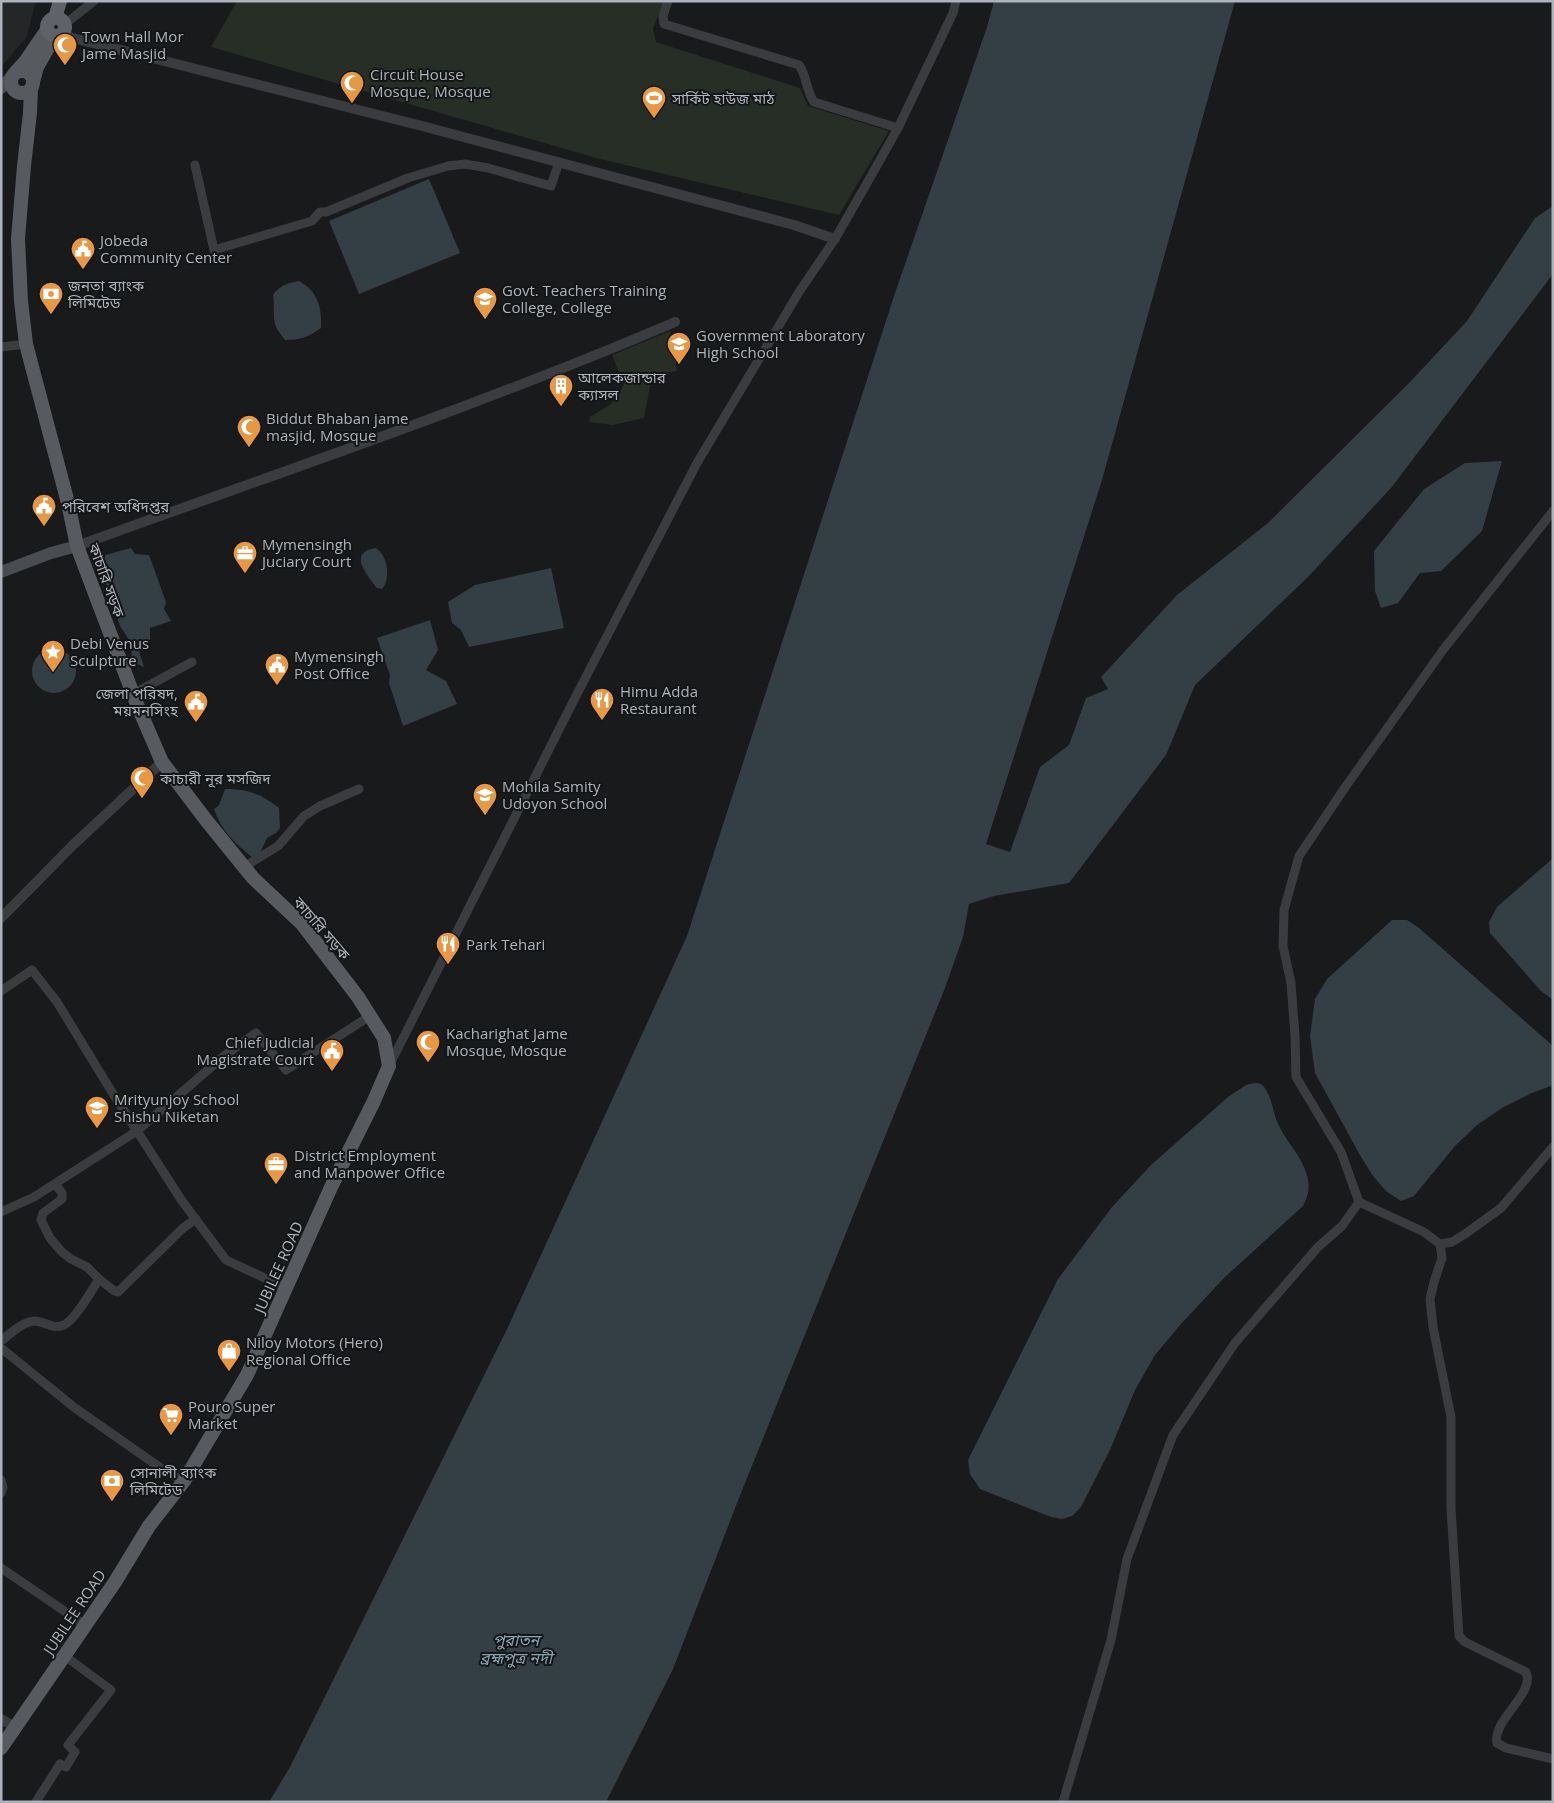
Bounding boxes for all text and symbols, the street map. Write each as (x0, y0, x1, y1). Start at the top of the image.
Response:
place label: Town Hall Mor Jame Masjid (80, 26, 184, 63)
mosque icon: Town Hall Mor Jame Masjid (52, 32, 78, 66)
place label: Circuit House Mosque, Mosque (370, 64, 491, 101)
mosque icon: Circuit House Mosque, Mosque (339, 70, 365, 104)
sports icon: সার্কিট হাউজ মাঠ (641, 85, 667, 119)
place label: সার্কিট হাউজ মাঠ (671, 88, 775, 108)
place label: Jobeda Community Center (98, 230, 232, 267)
public building icon: Jobeda Community Center (70, 236, 96, 270)
place label: জনতা ব্যাংক লিমিটেড (67, 275, 145, 312)
place label: Govt. Teachers Training College, College (502, 280, 666, 317)
bank icon: জনতা ব্যাংক লিমিটেড (38, 281, 64, 315)
school or university icon: Govt. Teachers Training College, College (472, 286, 498, 320)
place label: Government Laboratory High School (696, 325, 865, 362)
school or university icon: Government Laboratory High School (666, 331, 692, 365)
place label: আলেকজান্ডার ক্যাসল (577, 367, 667, 404)
building icon: আলেকজান্ডার ক্যাসল (548, 373, 574, 407)
place label: Biddut Bhaban jame masjid, Mosque (266, 408, 409, 445)
mosque icon: Biddut Bhaban jame masjid, Mosque (236, 414, 262, 448)
public building icon: পরিবেশ অধিদপ্তর (31, 493, 57, 527)
place label: পরিবেশ অধিদপ্তর (62, 496, 170, 516)
place label: Mymensingh Juciary Court (260, 534, 352, 571)
street label: কাচারি সড়ক (84, 539, 130, 620)
office icon: Mymensingh Juciary Court (232, 540, 258, 574)
place label: Debi Venus Sculpture (70, 633, 149, 670)
place icon: Debi Venus Sculpture (40, 639, 66, 673)
place label: Mymensingh Post Office (294, 646, 384, 683)
public building icon: Mymensingh Post Office (264, 652, 290, 686)
place label: Himu Adda Restaurant (620, 681, 698, 718)
place label: জেলা পরিষদ, ময়মনসিংহ (96, 683, 179, 720)
restaurant icon: Himu Adda Restaurant (589, 687, 615, 721)
public building icon: জেলা পরিষদ, ময়মনসিংহ (183, 689, 209, 723)
mosque icon: কাচারী নূর মসজিদ (129, 765, 155, 799)
place label: কাচারী নূর মসজিদ (159, 768, 271, 788)
place label: Mohila Samity Udoyon School (502, 776, 607, 813)
school or university icon: Mohila Samity Udoyon School (472, 782, 498, 816)
street label: কাচারি সড়ক (288, 892, 355, 964)
restaurant icon: Park Tehari (435, 931, 461, 965)
place label: Park Tehari (466, 934, 545, 954)
place label: Kacharighat Jame Mosque, Mosque (446, 1023, 568, 1060)
mosque icon: Kacharighat Jame Mosque, Mosque (415, 1029, 441, 1063)
place label: Chief Judicial Magistrate Court (196, 1032, 314, 1069)
public building icon: Chief Judicial Magistrate Court (319, 1038, 345, 1072)
place label: Mrityunjoy School Shishu Niketan (114, 1089, 239, 1126)
school or university icon: Mrityunjoy School Shishu Niketan (84, 1095, 110, 1129)
place label: District Employment and Manpower Office (294, 1145, 445, 1182)
office icon: District Employment and Manpower Office (263, 1151, 289, 1185)
street label: JUBILEE ROAD (248, 1218, 307, 1318)
place label: Niloy Motors (Hero) Regional Office (246, 1332, 383, 1369)
shop icon: Niloy Motors (Hero) Regional Office (216, 1338, 242, 1372)
place label: Pouro Super Market (188, 1396, 275, 1433)
supermarket icon: Pouro Super Market (158, 1402, 184, 1436)
place label: সোনালী ব্যাংক লিমিটেড (129, 1462, 217, 1499)
bank icon: সোনালী ব্যাংক লিমিটেড (99, 1468, 125, 1502)
street label: JUBILEE ROAD (37, 1566, 110, 1660)
water label: পুরাতন ব্রহ্মপুত্র নদী (480, 1629, 555, 1669)

